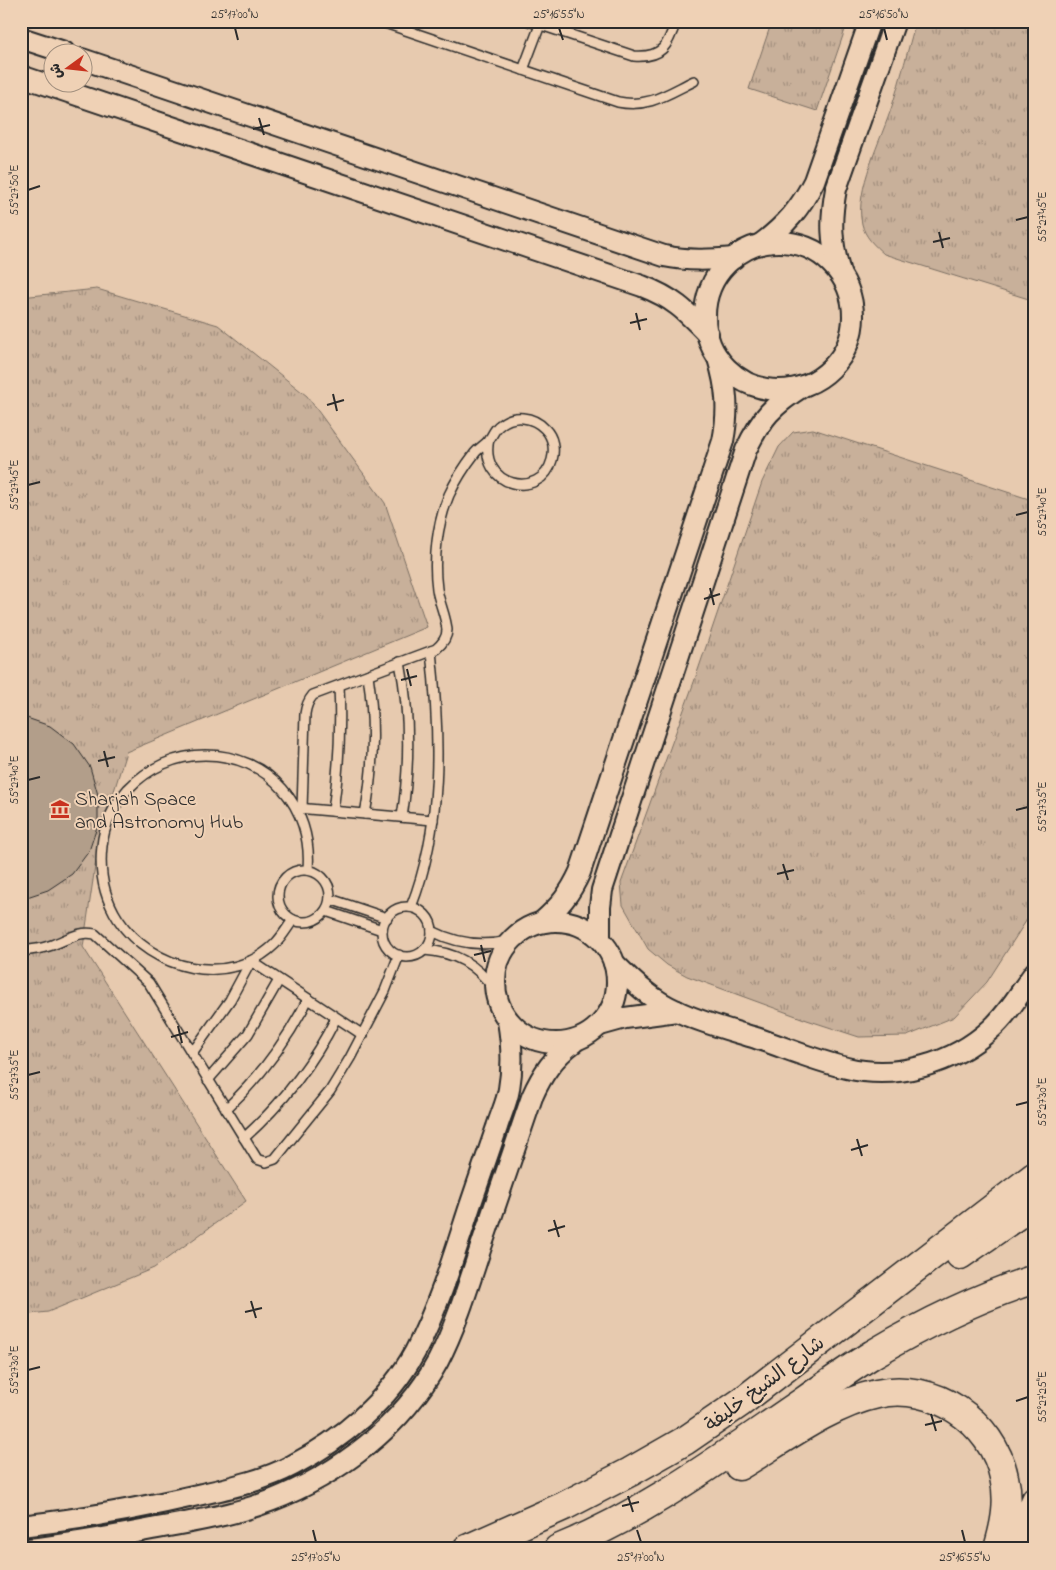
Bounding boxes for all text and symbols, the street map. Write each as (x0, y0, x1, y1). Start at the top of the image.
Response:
text: 25°17'00"N (211, 6, 259, 24)
text: 25°16'55"N (533, 6, 585, 24)
text: 25°16'50"N (859, 6, 909, 24)
north arrow (42, 42, 92, 92)
text: ش (45, 61, 69, 81)
text: 55°27'50"E (6, 164, 24, 216)
text: 55°27'45"E (1034, 191, 1052, 243)
text: 55°27'45"E (6, 459, 24, 511)
text: 55°27'40"E (1034, 487, 1052, 537)
text: 55°27'40"E (6, 755, 24, 805)
text: 55°27'35"E (1034, 781, 1052, 833)
place label: Sharjah Space and Astronomy Hub (75, 786, 244, 838)
museum icon: Sharjah Space and Astronomy Hub (49, 798, 71, 820)
text: 55°27'35"E (6, 1049, 24, 1101)
text: 55°27'30"E (1034, 1077, 1052, 1127)
street label: شارع الشيخ خليفة (699, 1330, 832, 1440)
text: 55°27'30"E (6, 1345, 24, 1395)
text: 55°27'25"E (1034, 1371, 1052, 1423)
text: 25°17'05"N (291, 1549, 341, 1567)
text: 25°17'00"N (617, 1549, 665, 1567)
text: 25°16'55"N (939, 1549, 991, 1567)

